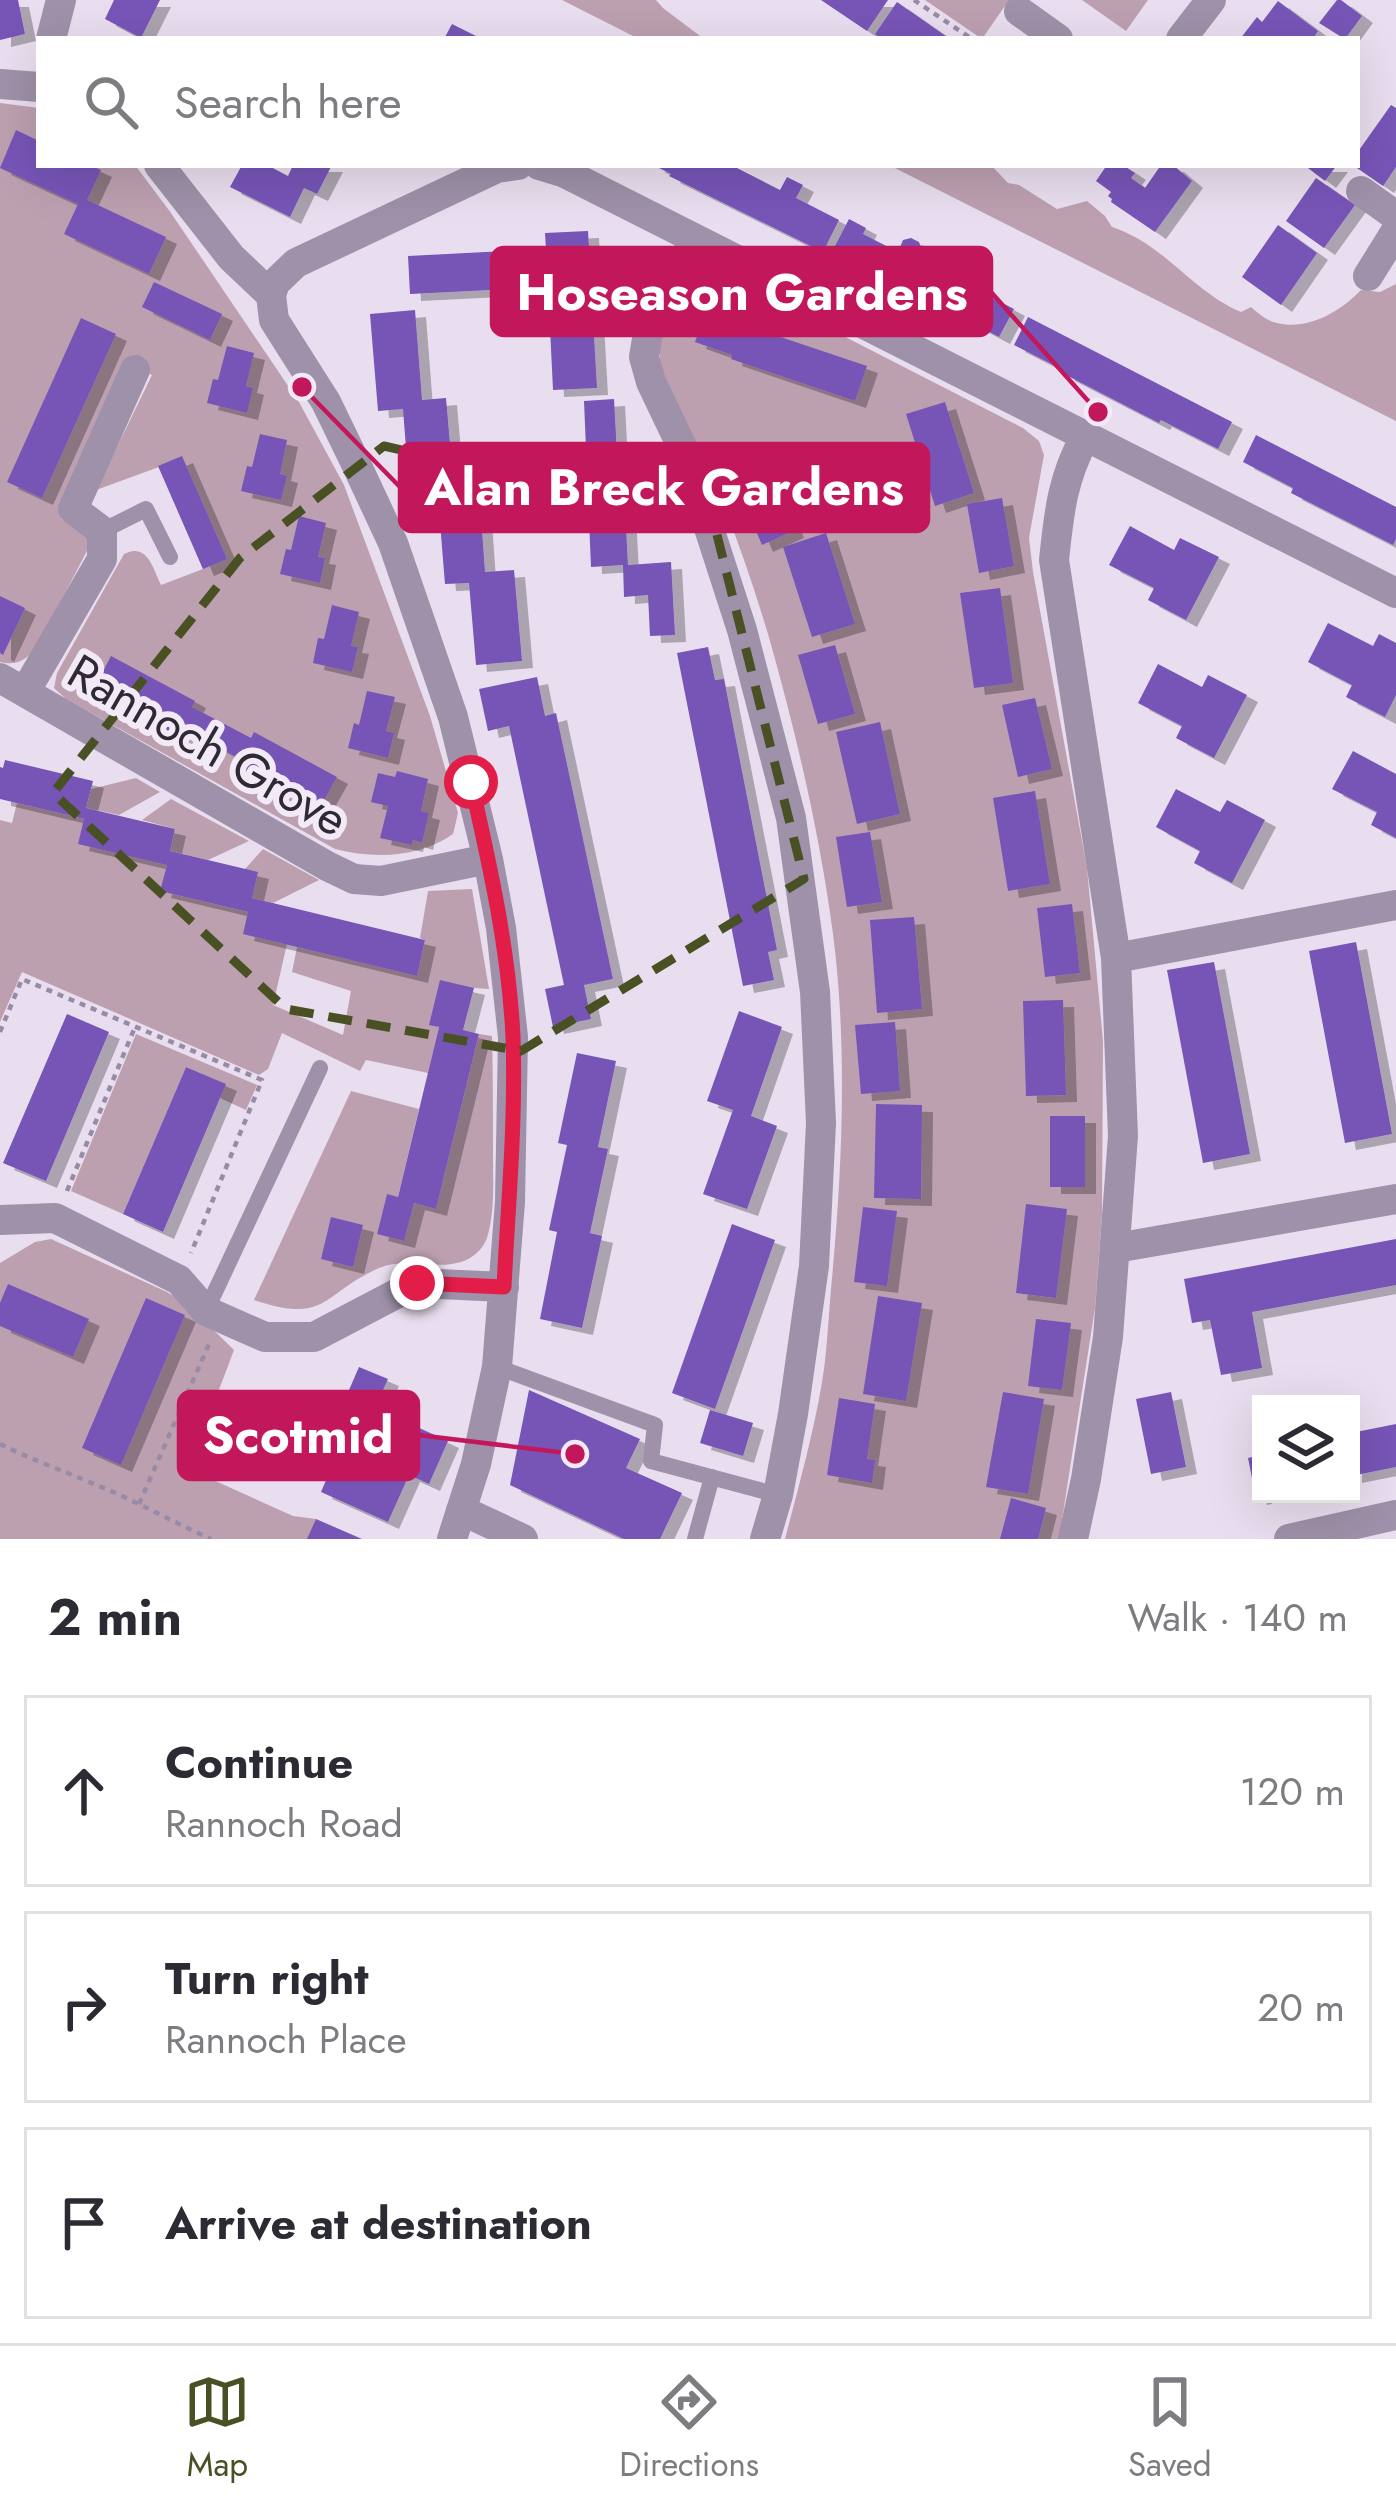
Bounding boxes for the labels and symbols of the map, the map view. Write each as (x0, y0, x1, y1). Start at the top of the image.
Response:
callout: Hoseason Gardens (492, 248, 991, 335)
text: Hoseason Gardens (516, 255, 968, 329)
callout: Alan Breck Gardens (400, 444, 928, 531)
text: Alan Breck Gardens (423, 450, 904, 524)
street label: Rannoch Grove (55, 637, 360, 853)
route start (444, 755, 498, 809)
route end (390, 1256, 444, 1310)
callout: Scotmid (179, 1392, 418, 1479)
text: Scotmid (203, 1398, 393, 1472)

